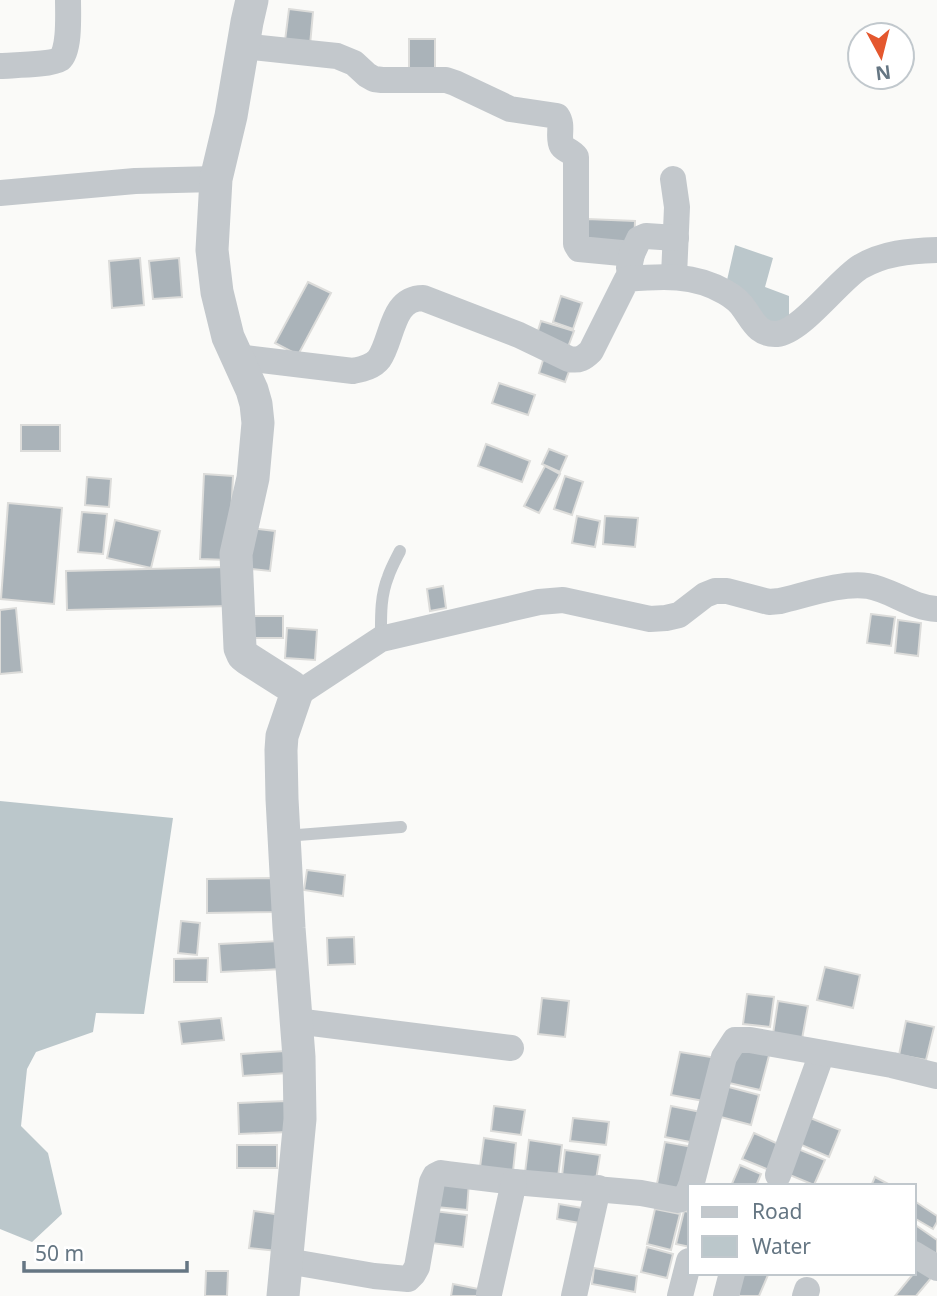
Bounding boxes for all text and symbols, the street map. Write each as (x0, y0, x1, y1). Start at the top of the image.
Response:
north arrow (846, 21, 916, 91)
text: N (874, 59, 892, 87)
legend (688, 1184, 916, 1275)
text: Road (752, 1197, 802, 1225)
scale bar (24, 1230, 187, 1274)
text: Water (752, 1232, 811, 1260)
text: 50 m (35, 1239, 84, 1267)

